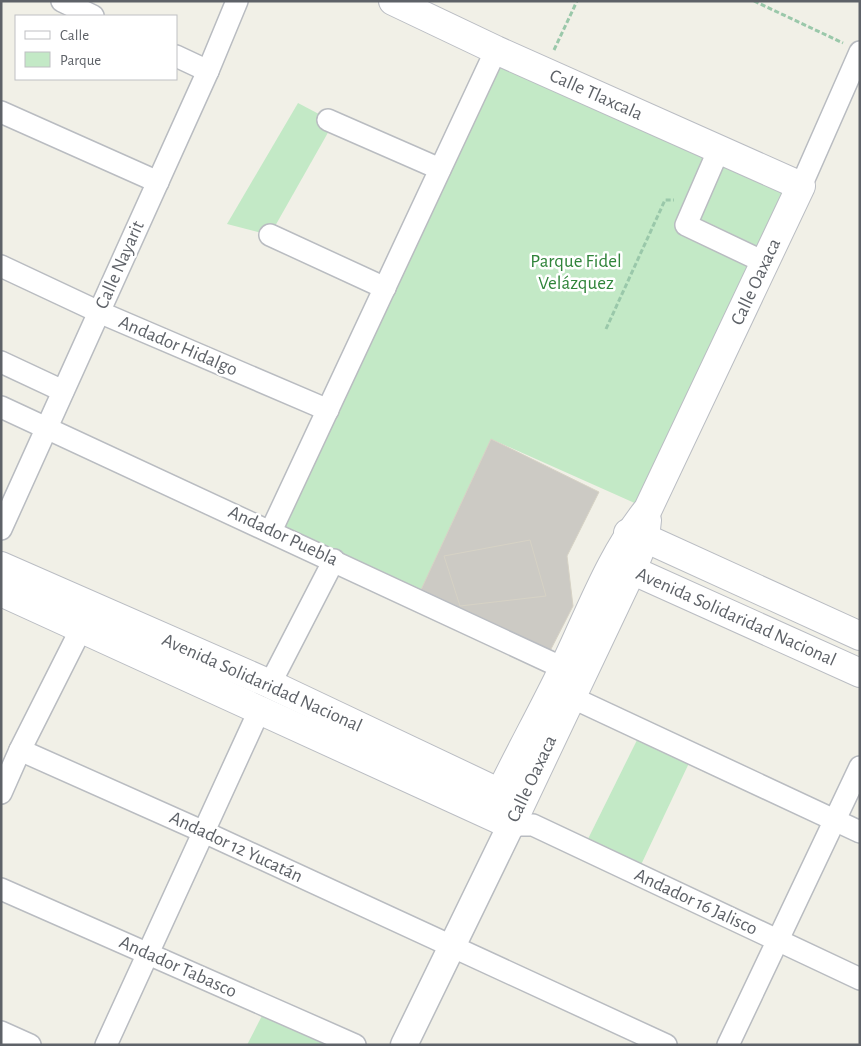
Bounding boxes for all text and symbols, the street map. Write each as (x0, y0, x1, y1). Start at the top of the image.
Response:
legend (15, 15, 178, 80)
text: Calle (60, 28, 89, 43)
text: Parque (60, 53, 101, 68)
street label: Calle Tlaxcala (547, 66, 646, 124)
street label: Calle Nayarit (92, 218, 148, 312)
street label: Calle Oaxaca (728, 235, 784, 328)
park label: Parque Fidel Velázquez (530, 252, 622, 293)
street label: Andador Hidalgo (116, 312, 240, 380)
street label: Andador Puebla (225, 502, 341, 570)
street label: Avenida Solidaridad Nacional (633, 564, 839, 670)
street label: Avenida Solidaridad Nacional (159, 630, 365, 736)
street label: Calle Oaxaca (504, 732, 560, 825)
street label: Andador 12 Yucatán (166, 808, 306, 886)
street label: Andador 16 Jalisco (632, 865, 760, 939)
street label: Andador Tabasco (116, 933, 240, 1001)

